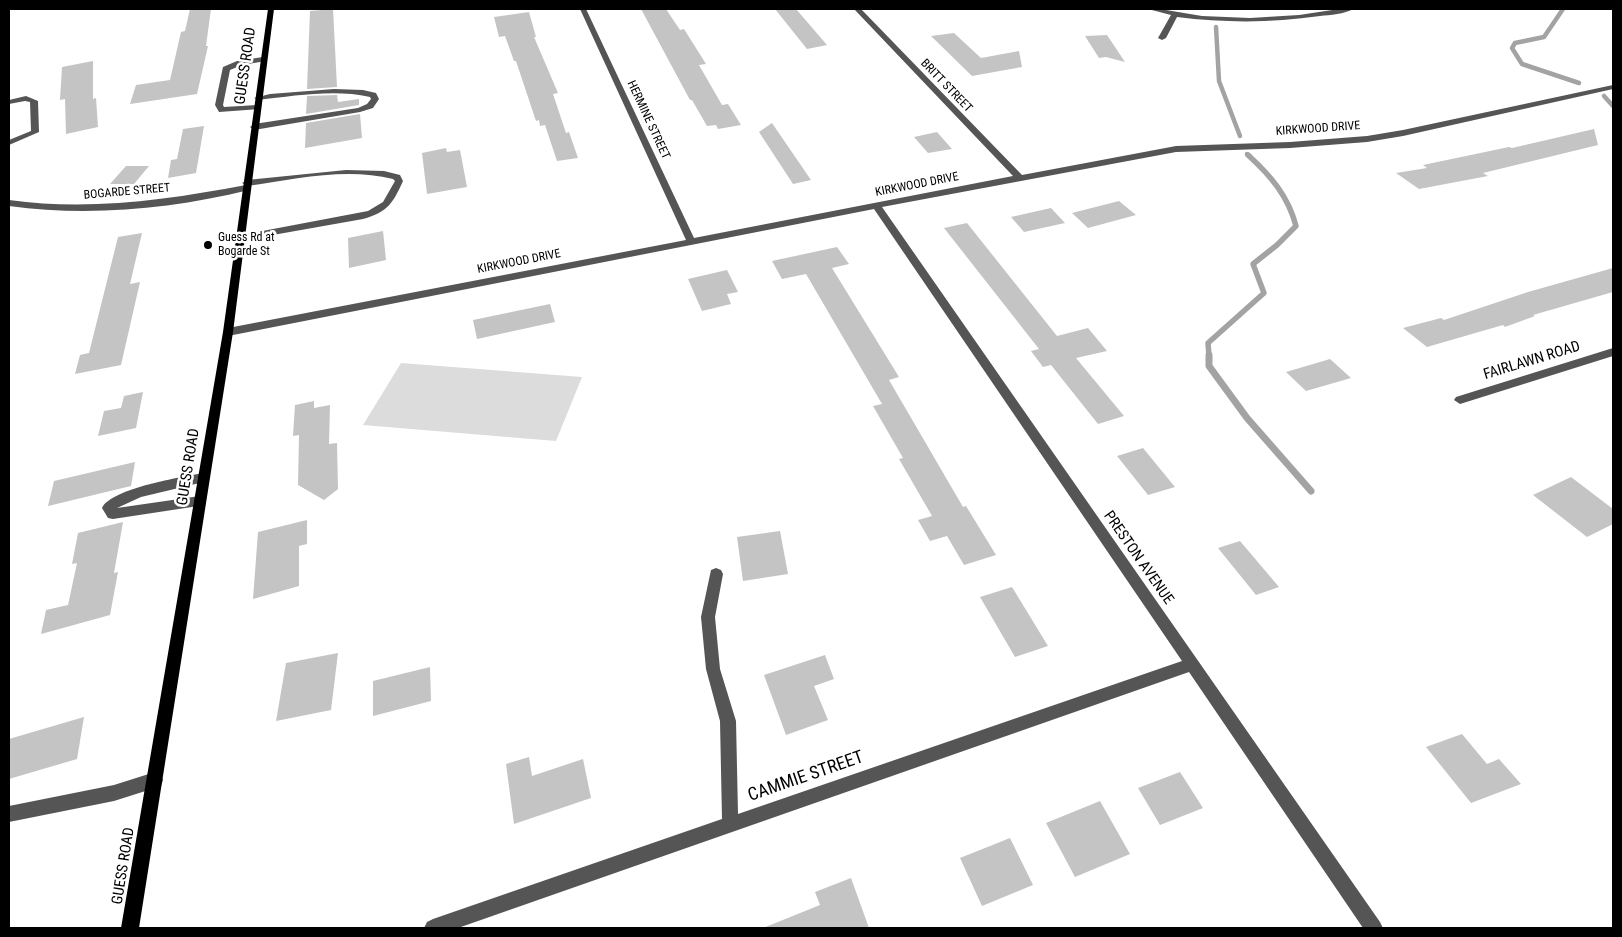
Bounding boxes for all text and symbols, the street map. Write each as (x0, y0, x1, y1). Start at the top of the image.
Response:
street label: GUESS ROAD (232, 26, 260, 106)
street label: BRITT STREET (917, 56, 975, 116)
street label: HERMINE STREET (623, 78, 673, 162)
street label: KIRKWOOD DRIVE (1275, 119, 1361, 139)
street label: KIRKWOOD DRIVE (874, 170, 960, 200)
street label: BOGARDE STREET (83, 181, 171, 203)
place label: Guess Rd at Bogarde St (218, 231, 275, 259)
marker: Guess Rd at Bogarde St (202, 239, 214, 251)
street label: KIRKWOOD DRIVE (476, 247, 562, 277)
street label: FAIRLAWN ROAD (1482, 338, 1582, 384)
street label: GUESS ROAD (174, 427, 204, 507)
street label: PRESTON AVENUE (1099, 508, 1177, 608)
street label: CAMMIE STREET (745, 747, 867, 807)
street label: GUESS ROAD (109, 826, 139, 906)

